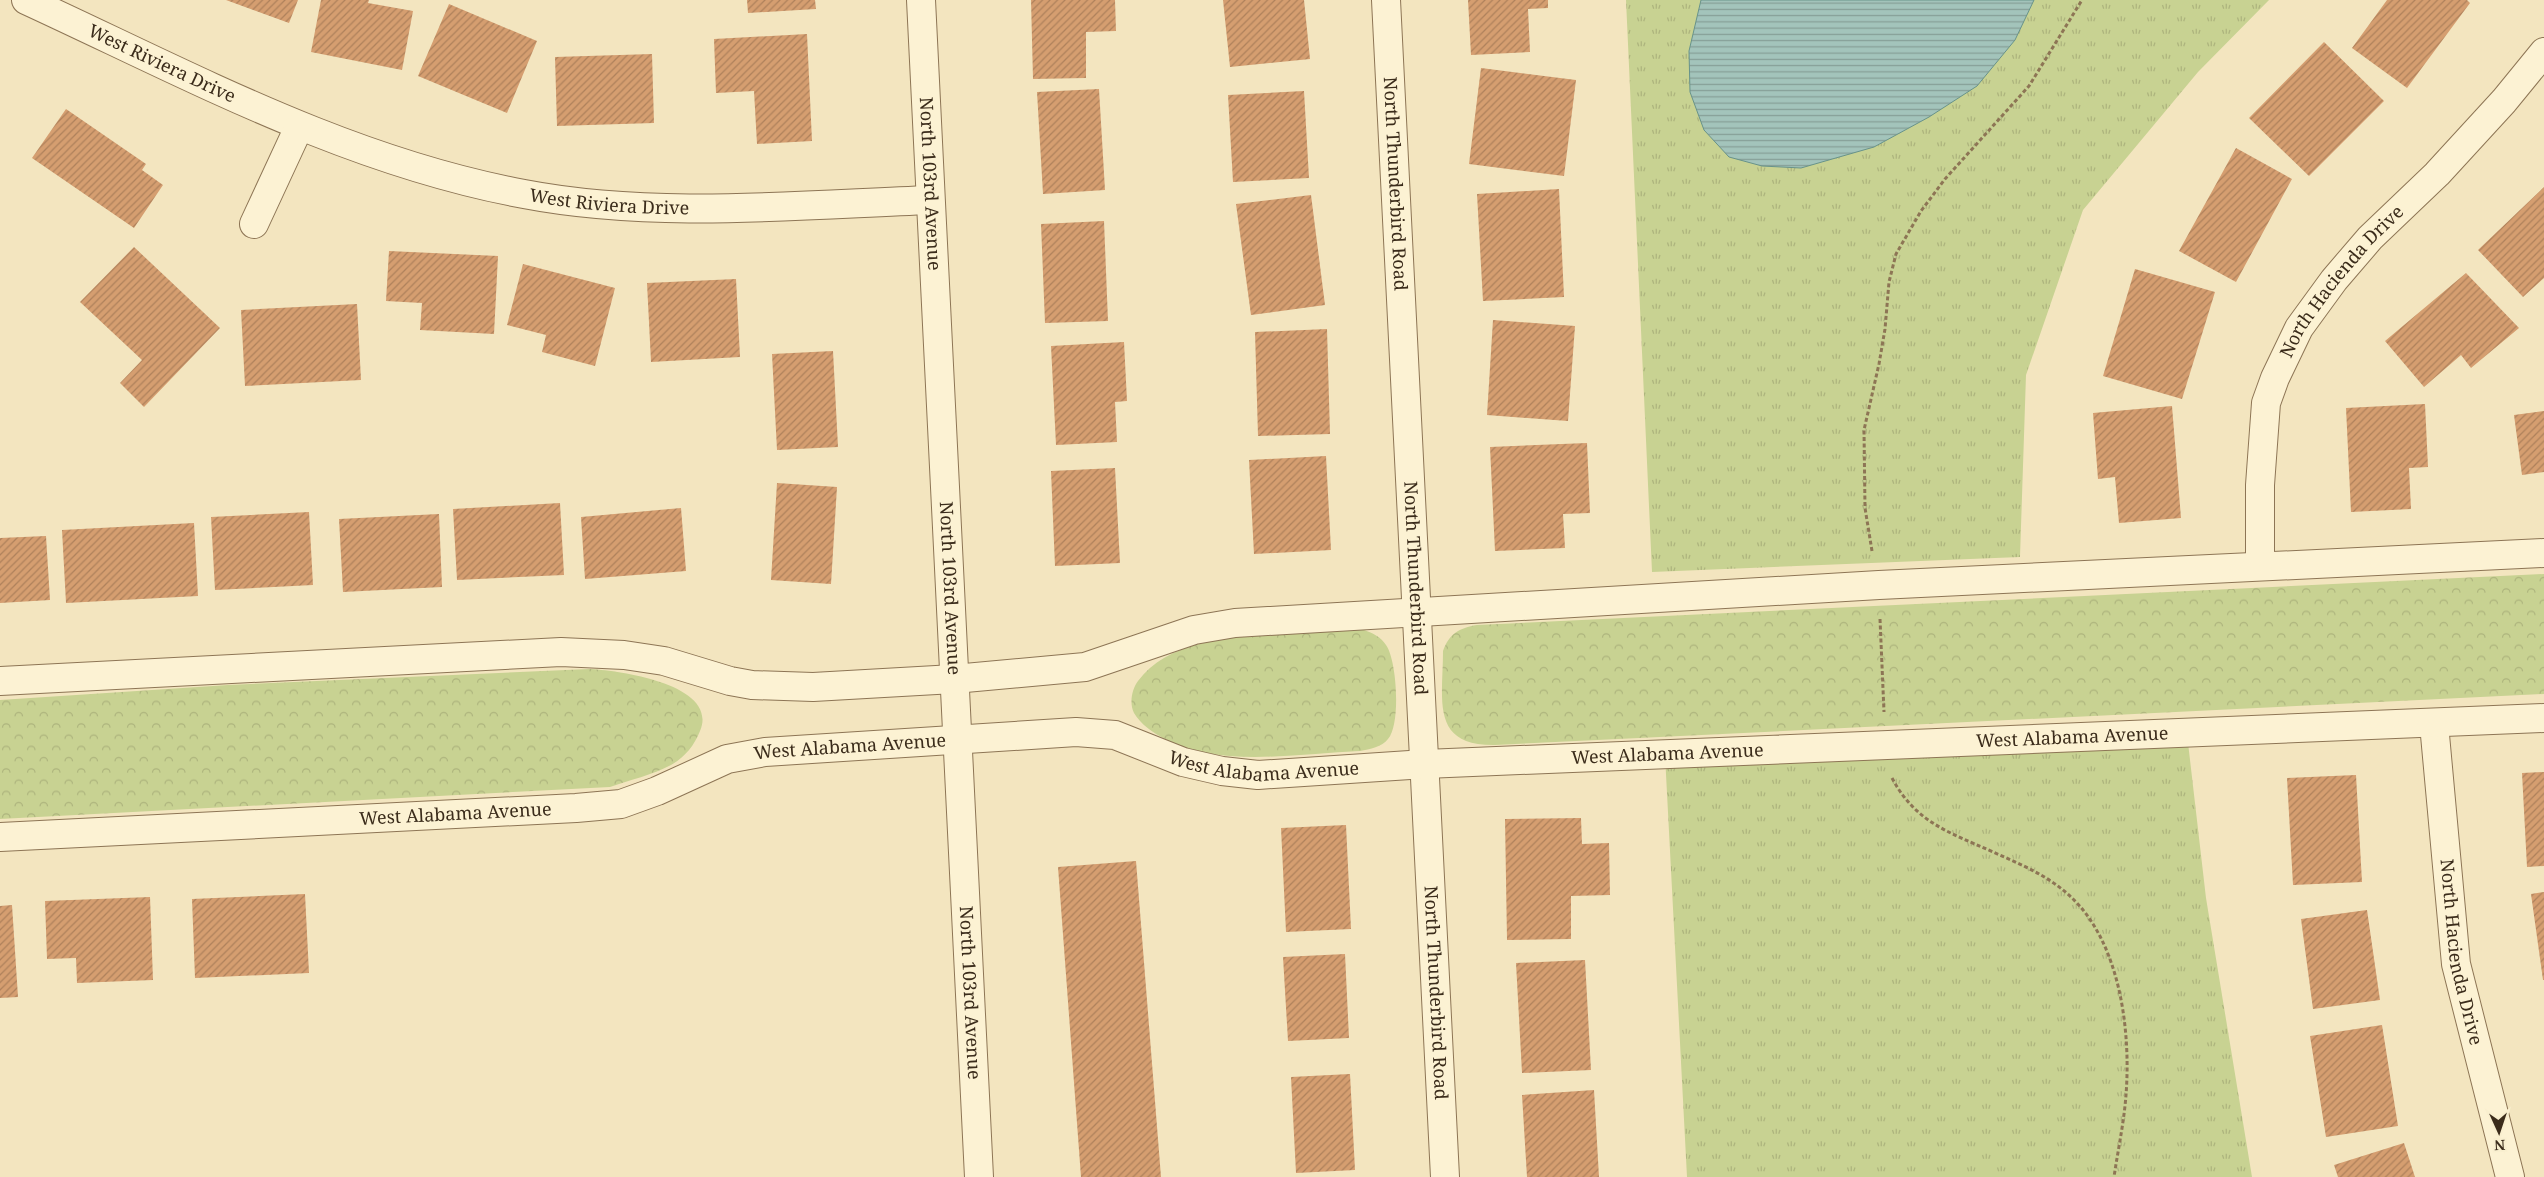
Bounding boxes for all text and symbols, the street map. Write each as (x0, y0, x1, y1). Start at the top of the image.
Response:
street label: West Riviera Drive (85, 18, 240, 108)
street label: North Thunderbird Road (1379, 76, 1414, 291)
street label: North 103rd Avenue (915, 96, 947, 271)
street label: West Riviera Drive (528, 182, 689, 219)
street label: North Hacienda Drive (2274, 199, 2408, 361)
street label: North Thunderbird Road (1399, 481, 1434, 696)
street label: North 103rd Avenue (935, 501, 967, 676)
street label: West Alabama Avenue (1975, 720, 2169, 752)
street label: West Alabama Avenue (752, 727, 947, 765)
street label: West Alabama Avenue (1571, 737, 1764, 769)
street label: West Alabama Avenue (1165, 744, 1360, 786)
street label: West Alabama Avenue (359, 796, 552, 830)
street label: North Hacienda Drive (2435, 858, 2489, 1047)
street label: North Thunderbird Road (1419, 885, 1454, 1100)
street label: North 103rd Avenue (955, 905, 987, 1080)
north arrow (2474, 1107, 2524, 1157)
text: N (2494, 1136, 2506, 1155)

